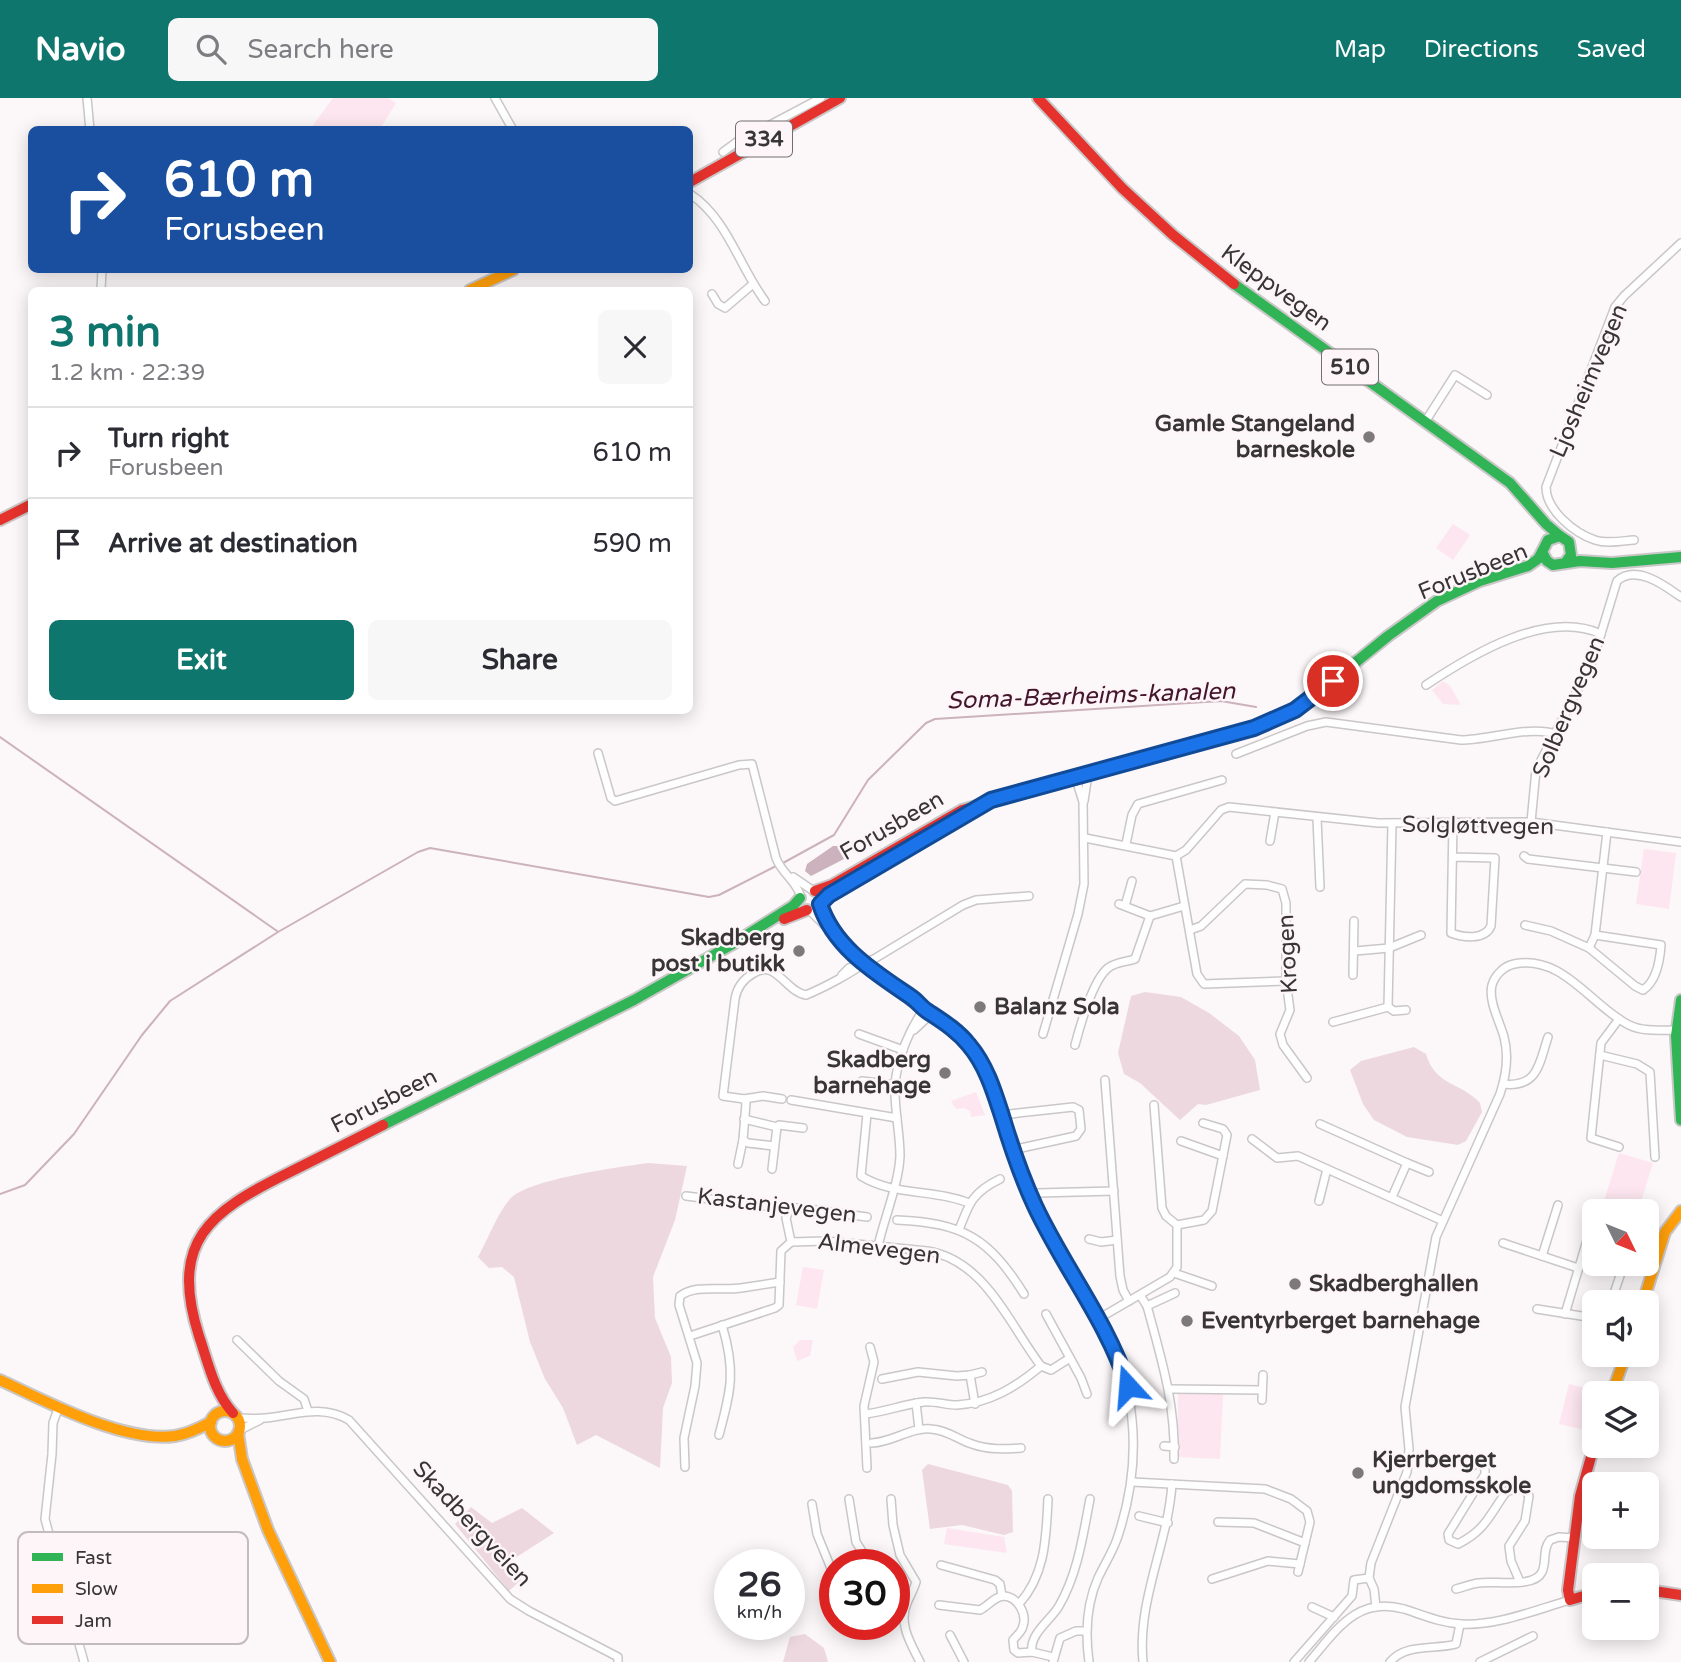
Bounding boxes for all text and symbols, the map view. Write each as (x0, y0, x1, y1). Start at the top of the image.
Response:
search box (168, 18, 658, 81)
text: Navio (35, 30, 126, 69)
icon: search (192, 30, 230, 68)
text: Search here (248, 34, 394, 65)
text: Map (1334, 35, 1386, 64)
text: Directions (1424, 35, 1539, 64)
text: Saved (1577, 35, 1646, 64)
road number: 334 (736, 121, 792, 156)
text: 610 m (164, 151, 314, 210)
icon: right (49, 154, 140, 245)
text: Forusbeen (164, 211, 325, 249)
street label: Kleppvegen (1215, 239, 1337, 337)
street label: Ljosheimvegen (1544, 300, 1634, 462)
text: 3 min (49, 307, 161, 358)
button: close (598, 310, 672, 384)
road number: 510 (1322, 350, 1378, 384)
text: 1.2 km · 22:39 (49, 359, 205, 387)
place label: Gamle Stangeland barneskole (1155, 410, 1355, 464)
text: Turn right (108, 423, 229, 454)
marker: Gamle Stangeland barneskole (1361, 429, 1377, 445)
icon: right (49, 434, 87, 472)
text: 610 m (592, 437, 672, 468)
text: Forusbeen (108, 454, 223, 482)
icon: arrive (49, 525, 87, 563)
text: Arrive at destination (108, 528, 358, 559)
text: 590 m (592, 528, 672, 559)
street label: Forusbeen (1414, 537, 1532, 607)
button: Exit (49, 620, 354, 700)
button: Share (368, 620, 672, 700)
street label: Solbergvegen (1527, 632, 1611, 782)
pin (1303, 651, 1363, 711)
icon: arrive (1314, 662, 1352, 700)
water label: Soma-Bærheims-kanalen (946, 676, 1237, 716)
street label: Forusbeen (835, 785, 949, 867)
street label: Solgløttvegen (1402, 811, 1554, 841)
street label: Krogen (1272, 914, 1304, 994)
place label: Skadberg post i butikk (651, 924, 785, 978)
marker: Skadberg post i butikk (791, 943, 807, 959)
place label: Balanz Sola (994, 993, 1120, 1021)
marker: Balanz Sola (972, 999, 988, 1015)
place label: Skadberg barnehage (813, 1046, 931, 1100)
street label: Forusbeen (326, 1062, 442, 1140)
marker: Skadberg barnehage (937, 1065, 953, 1081)
street label: Kastanjevegen (696, 1182, 858, 1230)
north arrow (1582, 1199, 1659, 1276)
map controls (1582, 1199, 1659, 1640)
street label: Almevegen (816, 1228, 942, 1270)
place label: Skadberghallen (1309, 1270, 1479, 1298)
marker: Skadberghallen (1287, 1276, 1303, 1292)
button: sound (1582, 1290, 1659, 1367)
place label: Eventyrberget barnehage (1201, 1307, 1480, 1335)
marker: Eventyrberget barnehage (1179, 1313, 1195, 1329)
position arrow (1091, 1349, 1165, 1423)
button: layers (1582, 1381, 1659, 1458)
place label: Kjerrberget ungdomsskole (1372, 1446, 1531, 1500)
street label: Skadbergveien (407, 1455, 537, 1593)
marker: Kjerrberget ungdomsskole (1350, 1465, 1366, 1481)
button: + (1582, 1472, 1659, 1549)
legend (18, 1532, 248, 1644)
text: Fast (75, 1547, 112, 1569)
speed limit sign: 30 (819, 1549, 910, 1640)
button: − (1582, 1563, 1659, 1640)
text: 26 (738, 1564, 781, 1606)
text: Slow (75, 1578, 118, 1600)
text: km/h (737, 1601, 782, 1623)
text: Jam (75, 1610, 112, 1632)

